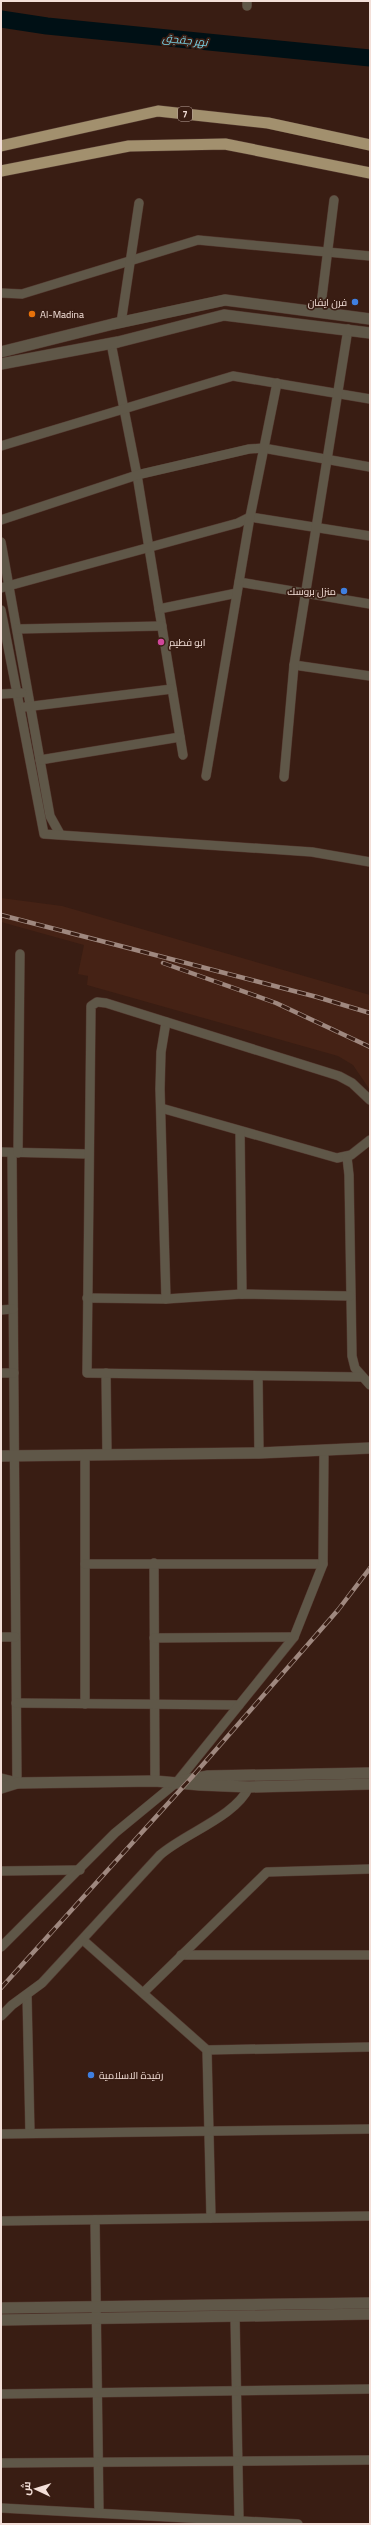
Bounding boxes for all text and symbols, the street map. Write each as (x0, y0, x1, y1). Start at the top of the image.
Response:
water label: نهر جقجق (161, 28, 210, 52)
road number: 7 (178, 107, 192, 121)
place label: فرن ايفان (308, 293, 347, 312)
marker: فرن ايفان (350, 297, 360, 307)
place label: Al-Madina (40, 305, 84, 324)
marker: Al-Madina (27, 309, 37, 319)
place label: منزل بروسك (287, 582, 336, 601)
marker: منزل بروسك (339, 586, 349, 596)
place label: ابو فطيم (169, 633, 205, 652)
marker: ابو فطيم (156, 637, 166, 647)
place label: رفيدة الاسلامية (99, 2066, 163, 2085)
marker: رفيدة الاسلامية (86, 2070, 96, 2080)
north arrow (16, 2469, 56, 2509)
text: ش (16, 2481, 36, 2496)

